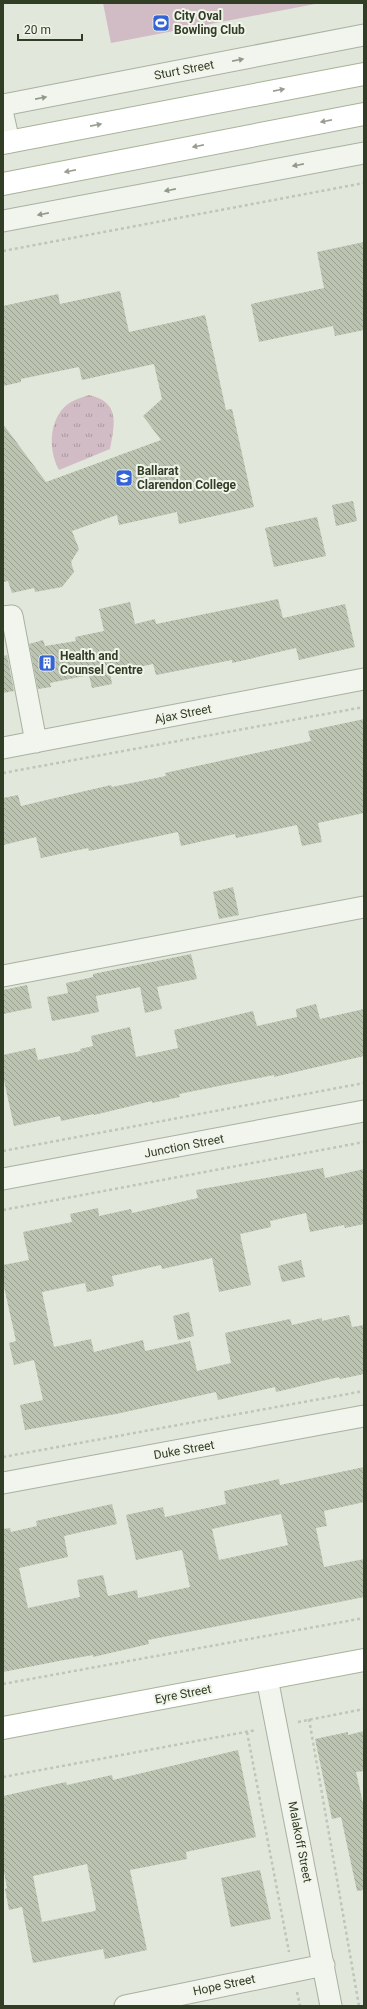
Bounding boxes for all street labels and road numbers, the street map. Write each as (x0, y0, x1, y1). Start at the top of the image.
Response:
street label: Sturt Street (153, 57, 215, 83)
street label: Ajax Street (153, 702, 213, 726)
street label: Junction Street (143, 1131, 225, 1161)
street label: Duke Street (153, 1438, 216, 1462)
street label: Eyre Street (154, 1682, 213, 1706)
street label: Malakoff Street (285, 1800, 315, 1884)
street label: Hope Street (192, 1972, 256, 1998)

